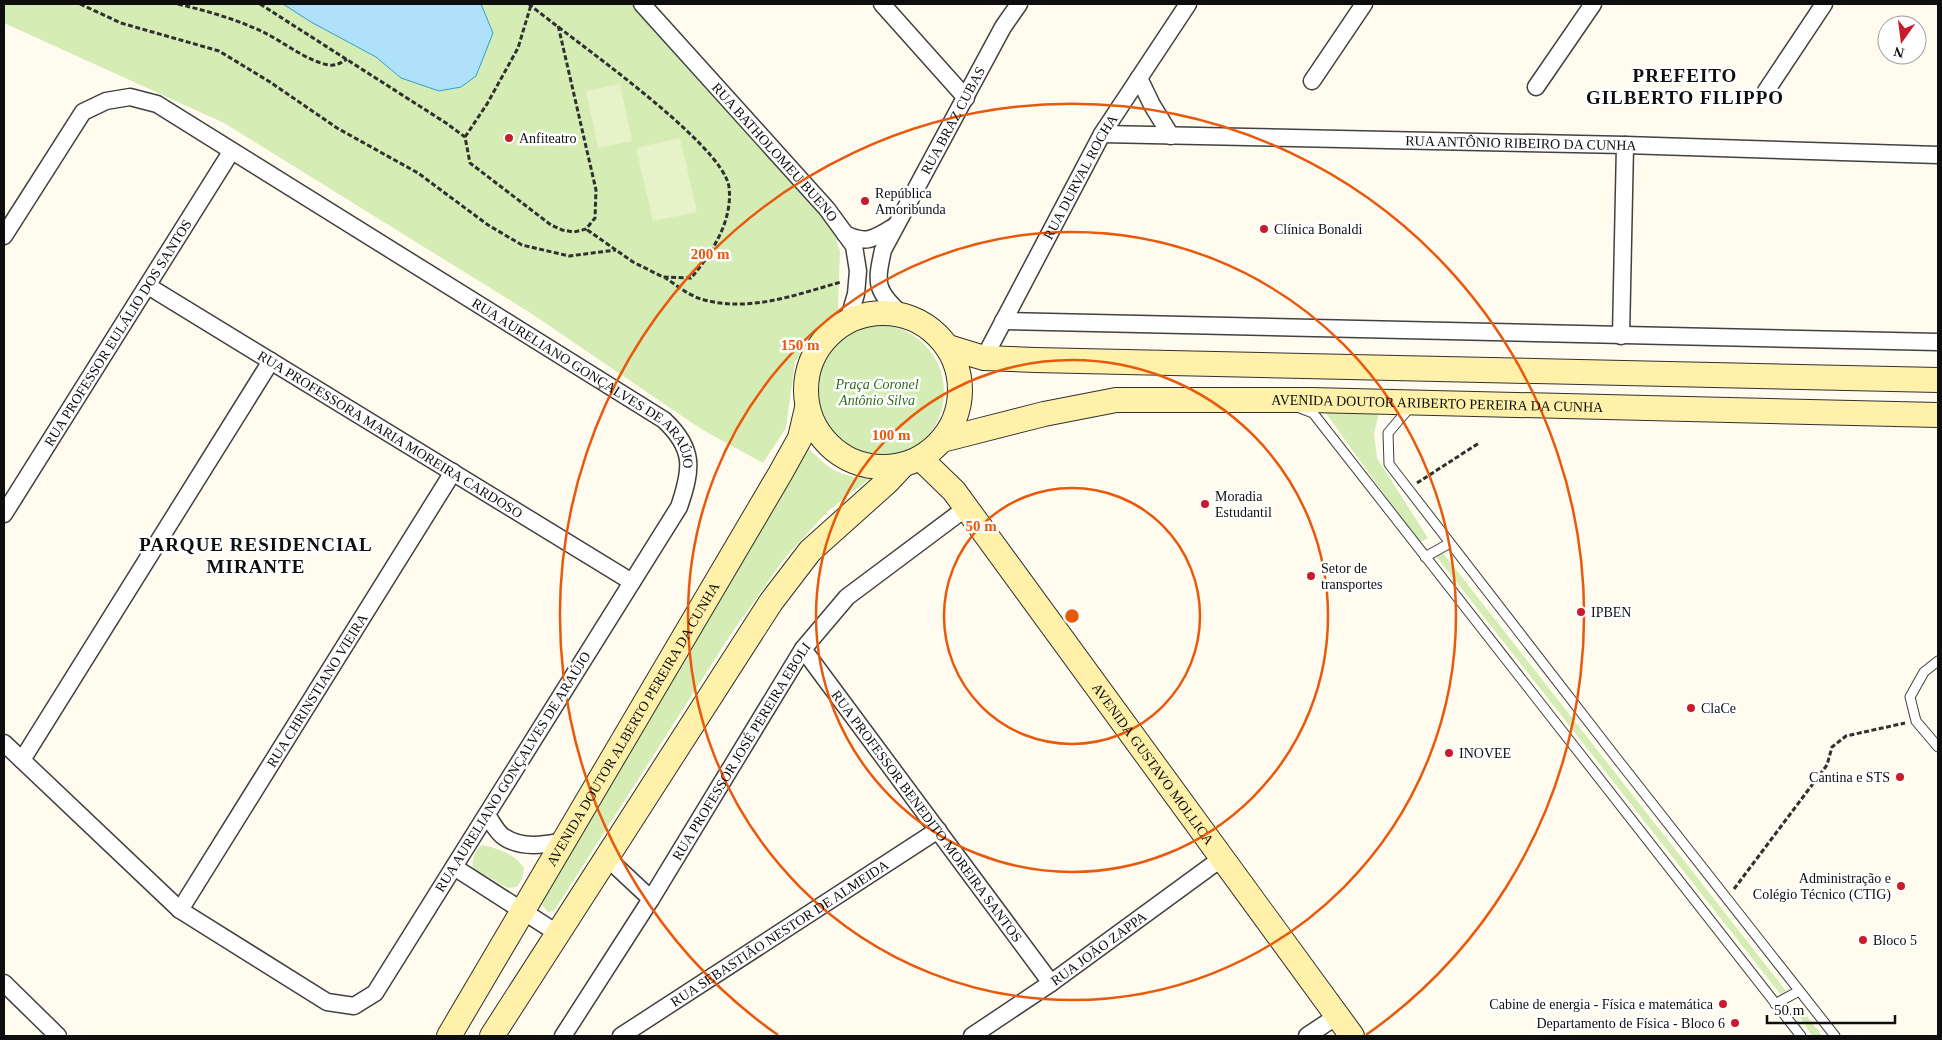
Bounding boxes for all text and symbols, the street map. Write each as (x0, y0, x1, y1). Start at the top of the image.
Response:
north arrow (1877, 15, 1927, 65)
text: N (1892, 44, 1906, 61)
street label: RUA BRAZ CUBAS (918, 64, 988, 177)
district label: PREFEITO GILBERTO FILIPPO (1586, 65, 1784, 108)
street label: RUA BATHOLOMEU BUENO (709, 80, 841, 224)
street label: RUA DURVAL ROCHA (1040, 111, 1121, 242)
place label: Anfiteatro (519, 131, 577, 146)
marker: Anfiteatro (503, 132, 515, 144)
street label: RUA ANTÔNIO RIBEIRO DA CUNHA (1405, 133, 1638, 153)
place label: República Amoribunda (875, 186, 947, 217)
marker: República Amoribunda (859, 195, 871, 207)
street label: RUA PROFESSOR EULÁLIO DOS SANTOS (41, 217, 194, 449)
place label: Clínica Bonaldi (1274, 222, 1362, 237)
marker: Clínica Bonaldi (1258, 223, 1270, 235)
text: 200 m (691, 246, 730, 262)
street label: RUA AURELIANO GONÇALVES DE ARAÚJO (470, 295, 696, 469)
text: 150 m (781, 337, 820, 353)
street label: RUA PROFESSORA MARIA MOREIRA CARDOSO (255, 348, 525, 521)
park label: Praça Coronel Antônio Silva (834, 377, 919, 408)
street label: AVENIDA DOUTOR ARIBERTO PEREIRA DA CUNHA (1271, 393, 1604, 415)
text: 100 m (872, 427, 911, 443)
place label: Moradia Estudantil (1215, 489, 1272, 520)
marker: Moradia Estudantil (1199, 498, 1211, 510)
text: 50 m (965, 518, 997, 534)
district label: PARQUE RESIDENCIAL MIRANTE (139, 534, 373, 577)
place label: Setor de transportes (1321, 561, 1382, 592)
marker: Setor de transportes (1305, 570, 1317, 582)
street label: AVENIDA DOUTOR ALBERTO PEREIRA DA CUNHA (543, 579, 722, 869)
place label: IPBEN (1591, 605, 1631, 620)
marker: IPBEN (1575, 606, 1587, 618)
centre of rings (1063, 607, 1081, 625)
street label: RUA CHRINSTIANO VIEIRA (264, 610, 371, 770)
street label: RUA PROFESSOR JOSÉ PEREIRA EBOLI (669, 639, 813, 863)
street label: RUA AURELIANO GONÇALVES DE ARAÚJO (432, 649, 594, 895)
street label: AVENIDA GUSTAVO MOLLICA (1089, 680, 1218, 848)
street label: RUA PROFESSOR BENEDITO MOREIRA SANTOS (829, 687, 1025, 945)
place label: ClaCe (1701, 701, 1736, 716)
marker: ClaCe (1685, 702, 1697, 714)
place label: INOVEE (1459, 746, 1511, 761)
marker: INOVEE (1443, 747, 1455, 759)
place label: Cantina e STS (1809, 770, 1890, 785)
marker: Cantina e STS (1894, 771, 1906, 783)
street label: RUA SEBASTIÃO NESTOR DE ALMEIDA (668, 856, 892, 1009)
place label: Administração e Colégio Técnico (CTIG) (1753, 871, 1891, 903)
marker: Administração e Colégio Técnico (CTIG) (1895, 880, 1907, 892)
street label: RUA JOÃO ZAPPA (1048, 908, 1150, 988)
place label: Bloco 5 (1873, 933, 1917, 948)
marker: Bloco 5 (1857, 934, 1869, 946)
scale bar (1767, 992, 1894, 1024)
place label: Cabine de energia - Física e matemática (1489, 997, 1714, 1012)
marker: Cabine de energia - Física e matemática (1717, 998, 1729, 1010)
text: 50 m (1774, 1002, 1805, 1018)
place label: Departamento de Física - Bloco 6 (1536, 1016, 1725, 1031)
marker: Departamento de Física - Bloco 6 (1729, 1017, 1741, 1029)

